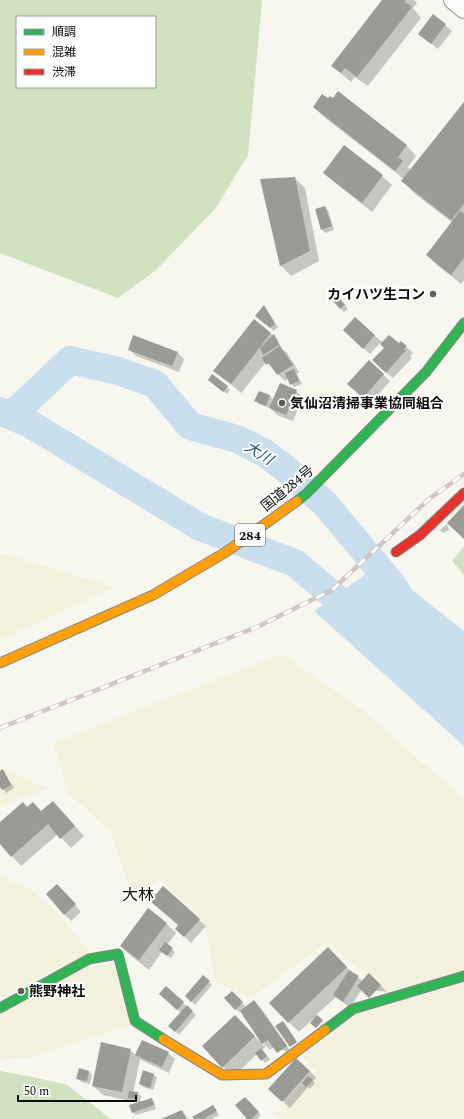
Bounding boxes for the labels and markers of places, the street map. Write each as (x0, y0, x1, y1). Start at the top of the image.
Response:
place label: カイハツ生コン (327, 284, 425, 305)
marker: カイハツ生コン (428, 289, 438, 299)
place label: 気仙沼清掃事業協同組合 (290, 393, 444, 414)
marker: 気仙沼清掃事業協同組合 (277, 398, 287, 408)
place label: 熊野神社 (29, 981, 85, 1002)
marker: 熊野神社 (16, 986, 26, 996)

